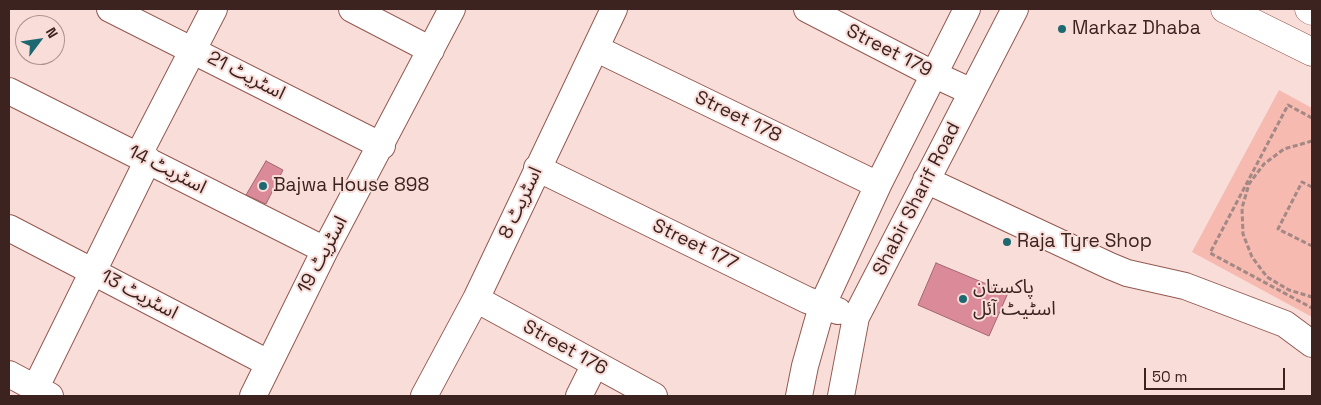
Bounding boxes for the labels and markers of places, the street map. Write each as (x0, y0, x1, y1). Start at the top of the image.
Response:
place label: Markaz Dhaba (1072, 18, 1201, 40)
marker: Markaz Dhaba (1056, 23, 1068, 35)
place label: Bajwa House 898 (273, 175, 429, 197)
marker: Bajwa House 898 (257, 180, 269, 192)
place label: Raja Tyre Shop (1017, 231, 1152, 253)
marker: Raja Tyre Shop (1001, 236, 1013, 248)
place label: پاکستان اسٹیٹ آئل (973, 277, 1056, 321)
marker: پاکستان اسٹیٹ آئل (957, 293, 969, 305)

